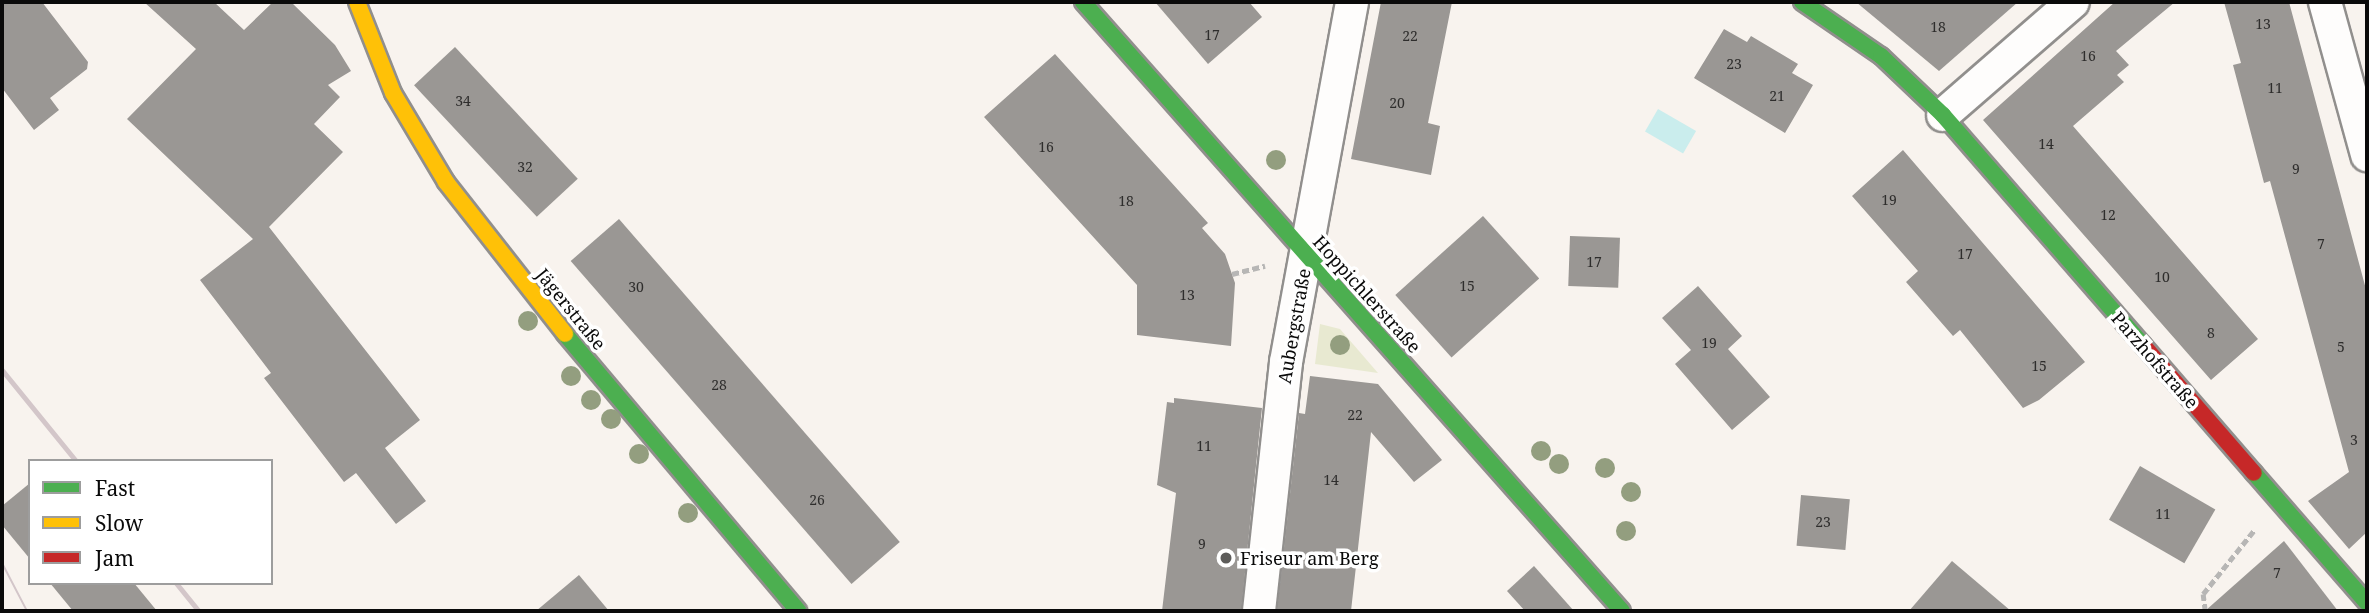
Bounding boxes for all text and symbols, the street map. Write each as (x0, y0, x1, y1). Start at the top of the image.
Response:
house number: 13 (2255, 16, 2271, 32)
house number: 18 (1930, 19, 1946, 35)
house number: 17 (1204, 27, 1220, 43)
house number: 22 (1402, 28, 1418, 44)
house number: 16 (2080, 48, 2096, 64)
house number: 23 (1726, 56, 1742, 72)
house number: 11 (2267, 80, 2283, 96)
house number: 21 (1769, 88, 1785, 104)
house number: 34 (455, 93, 471, 109)
house number: 20 (1389, 95, 1405, 111)
house number: 14 (2038, 136, 2054, 152)
house number: 16 (1038, 139, 1054, 155)
house number: 32 (517, 159, 533, 175)
house number: 9 (2292, 161, 2300, 177)
house number: 19 (1881, 192, 1897, 208)
house number: 18 (1118, 193, 1134, 209)
house number: 12 (2100, 207, 2116, 223)
street label: Hoppichlerstraße (1309, 231, 1425, 357)
house number: 7 (2317, 236, 2325, 252)
house number: 17 (1957, 246, 1973, 262)
house number: 17 (1586, 254, 1602, 270)
street label: Jägerstraße (532, 264, 610, 354)
street label: Aubergstraße (1273, 267, 1315, 385)
house number: 10 (2154, 269, 2170, 285)
house number: 15 (1459, 278, 1475, 294)
house number: 30 (628, 279, 644, 295)
house number: 13 (1179, 287, 1195, 303)
street label: Parzhofstraße (2107, 307, 2203, 413)
house number: 8 (2207, 325, 2215, 341)
house number: 19 (1701, 335, 1717, 351)
house number: 5 (2337, 339, 2345, 355)
house number: 15 (2031, 358, 2047, 374)
house number: 28 (711, 377, 727, 393)
house number: 22 (1347, 407, 1363, 423)
house number: 3 (2350, 432, 2358, 448)
house number: 11 (1196, 438, 1212, 454)
legend (28, 459, 273, 585)
house number: 14 (1323, 472, 1339, 488)
text: Fast (95, 474, 135, 502)
house number: 26 (809, 492, 825, 508)
house number: 11 (2155, 506, 2171, 522)
text: Slow (95, 509, 143, 537)
house number: 23 (1815, 514, 1831, 530)
house number: 9 (1198, 536, 1206, 552)
text: Jam (95, 544, 134, 572)
place label: Friseur am Berg (1240, 547, 1379, 569)
marker: Friseur am Berg (1218, 550, 1234, 566)
house number: 7 (2273, 565, 2281, 581)

